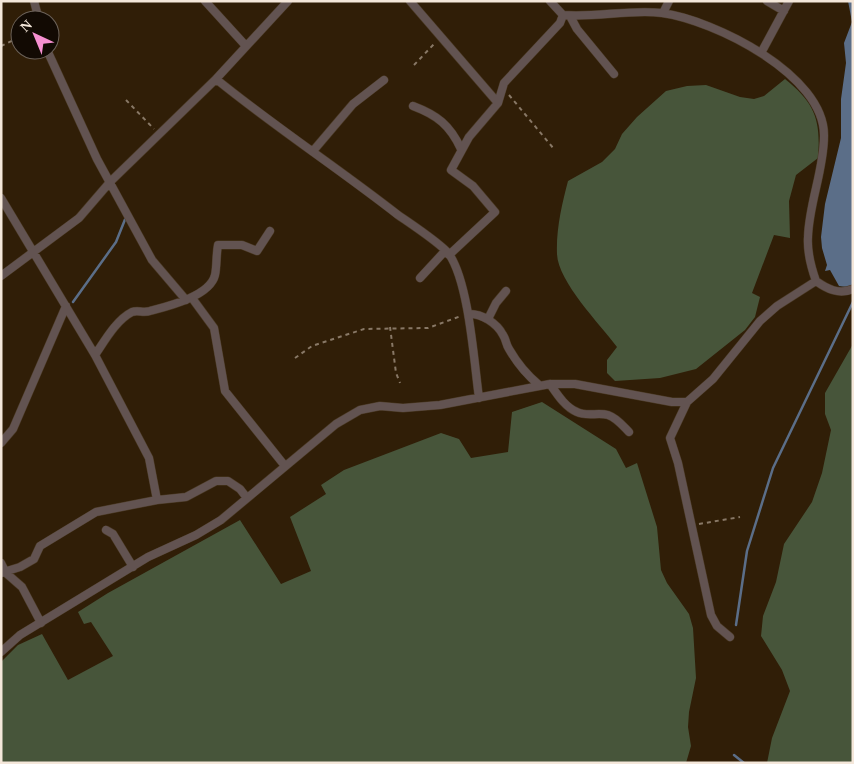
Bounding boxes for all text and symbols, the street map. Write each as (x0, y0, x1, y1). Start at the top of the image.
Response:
north arrow (10, 10, 60, 60)
text: N (17, 17, 35, 35)

